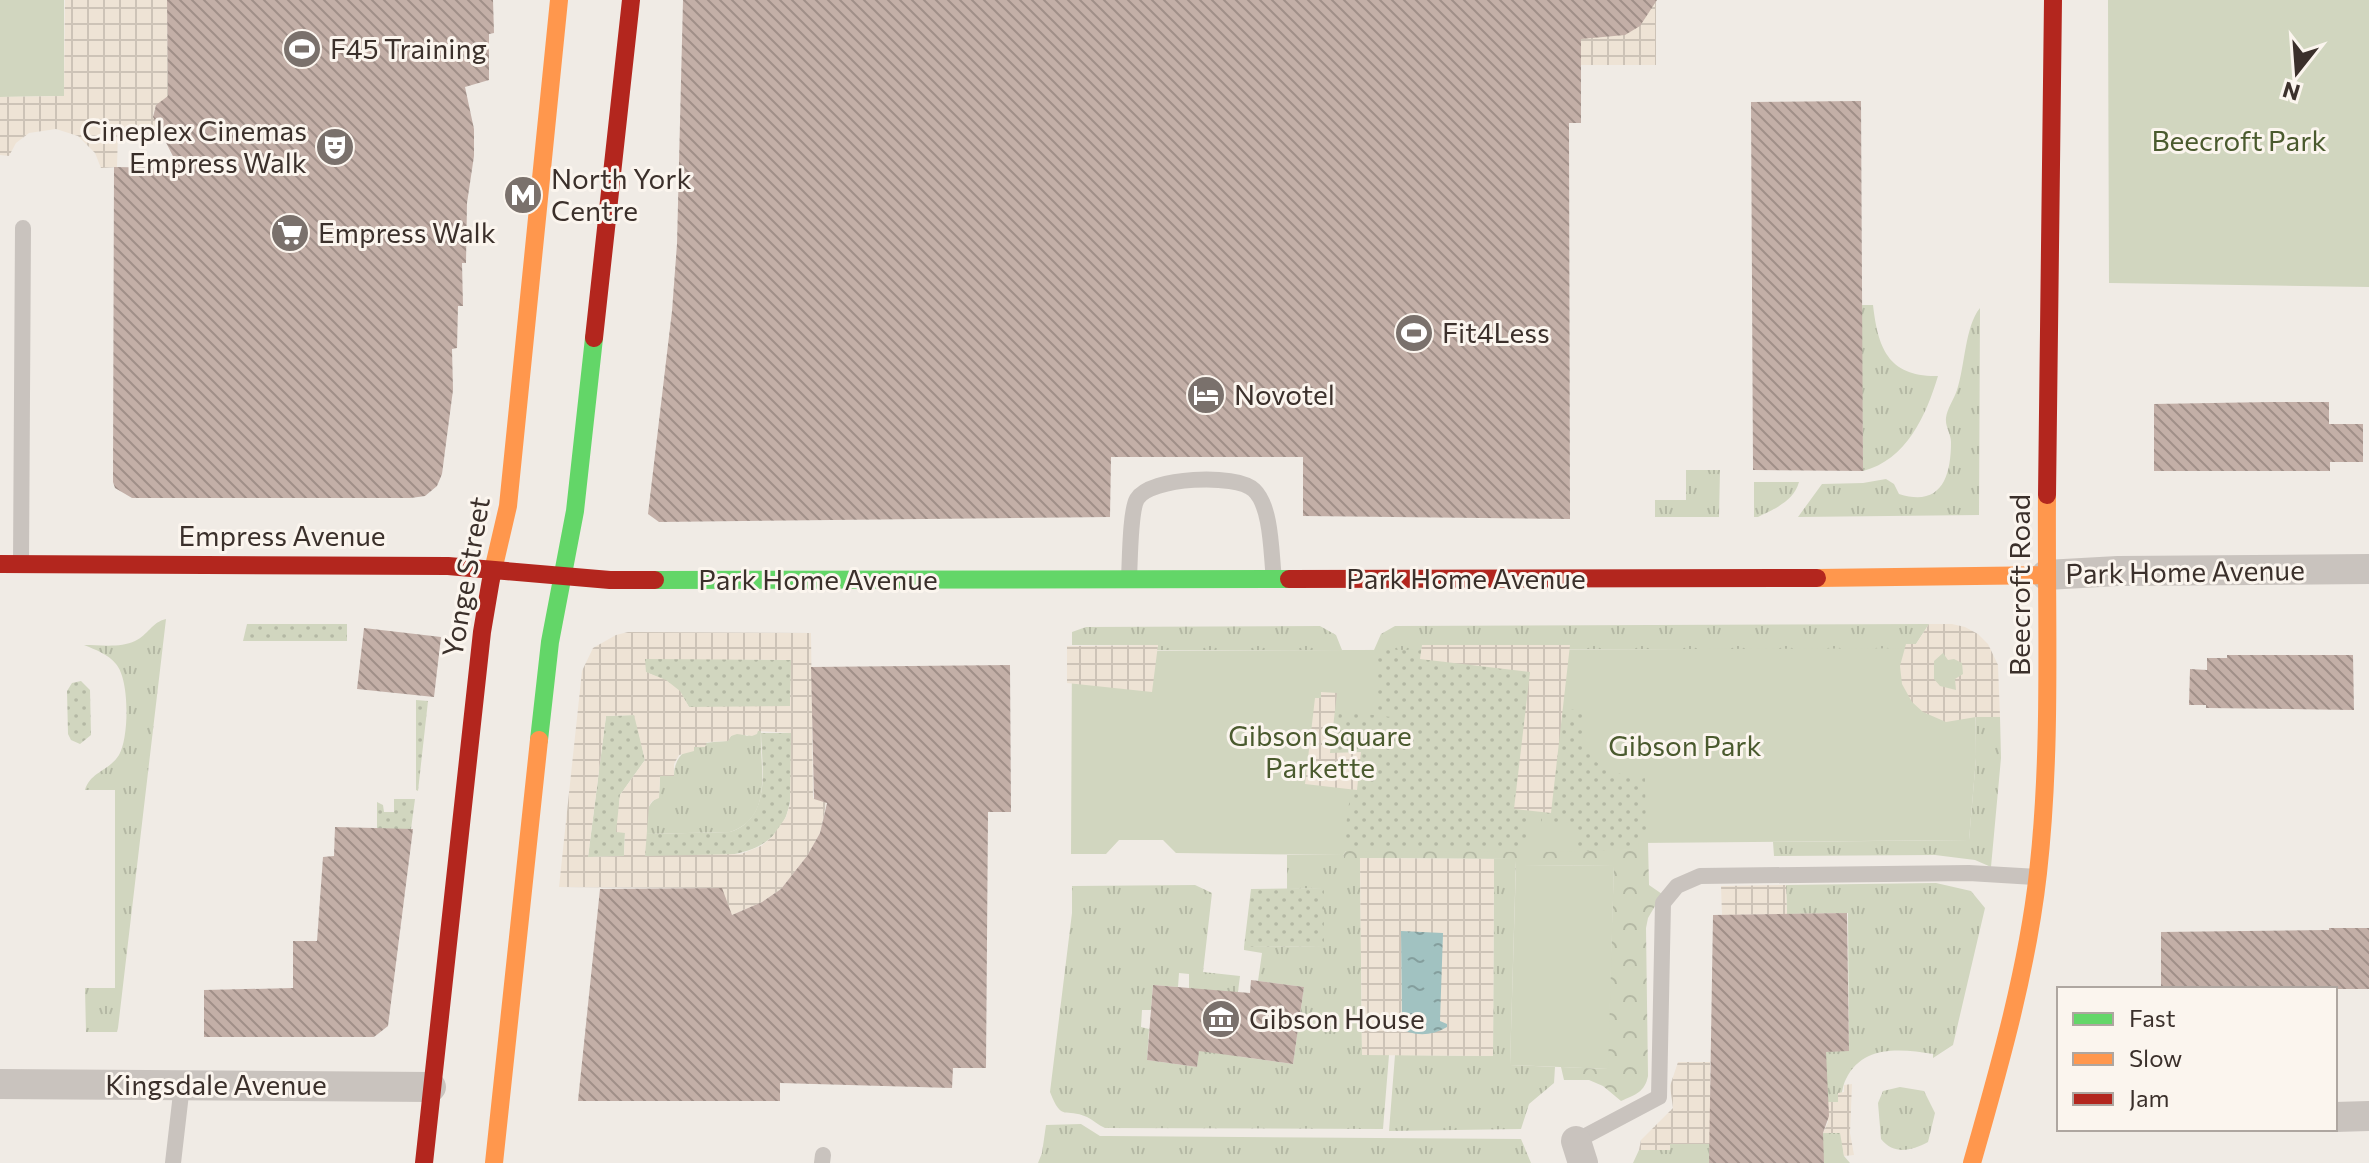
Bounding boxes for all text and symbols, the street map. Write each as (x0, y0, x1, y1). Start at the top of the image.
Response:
sports icon: F45 Training (281, 28, 323, 70)
place label: F45 Training (330, 31, 487, 65)
north arrow (2257, 32, 2337, 112)
text: N (2279, 76, 2303, 107)
place label: Cineplex Cinemas Empress Walk (82, 113, 307, 179)
park label: Beecroft Park (2151, 123, 2327, 157)
theatre icon: Cineplex Cinemas Empress Walk (314, 126, 356, 168)
place label: North York Centre (551, 161, 692, 227)
metro station icon: North York Centre (502, 174, 544, 216)
supermarket icon: Empress Walk (269, 212, 311, 254)
place label: Empress Walk (318, 215, 496, 249)
sports icon: Fit4Less (1393, 312, 1435, 354)
place label: Fit4Less (1442, 315, 1550, 349)
hotel icon: Novotel (1185, 374, 1227, 416)
place label: Novotel (1234, 377, 1335, 411)
street label: Yonge Street (434, 494, 496, 660)
street label: Beecroft Road (2002, 494, 2036, 676)
street label: Empress Avenue (178, 518, 386, 552)
street label: Park Home Avenue (2065, 552, 2305, 590)
street label: Park Home Avenue (1346, 561, 1586, 595)
street label: Park Home Avenue (698, 562, 938, 596)
park label: Gibson Square Parkette (1228, 718, 1412, 784)
park label: Gibson Park (1608, 728, 1762, 762)
legend (2057, 987, 2337, 1131)
museum icon: Gibson House (1200, 998, 1242, 1040)
place label: Gibson House (1249, 1001, 1425, 1035)
text: Fast (2129, 1003, 2176, 1032)
text: Slow (2129, 1043, 2182, 1072)
street label: Kingsdale Avenue (105, 1067, 327, 1101)
text: Jam (2129, 1083, 2169, 1112)

